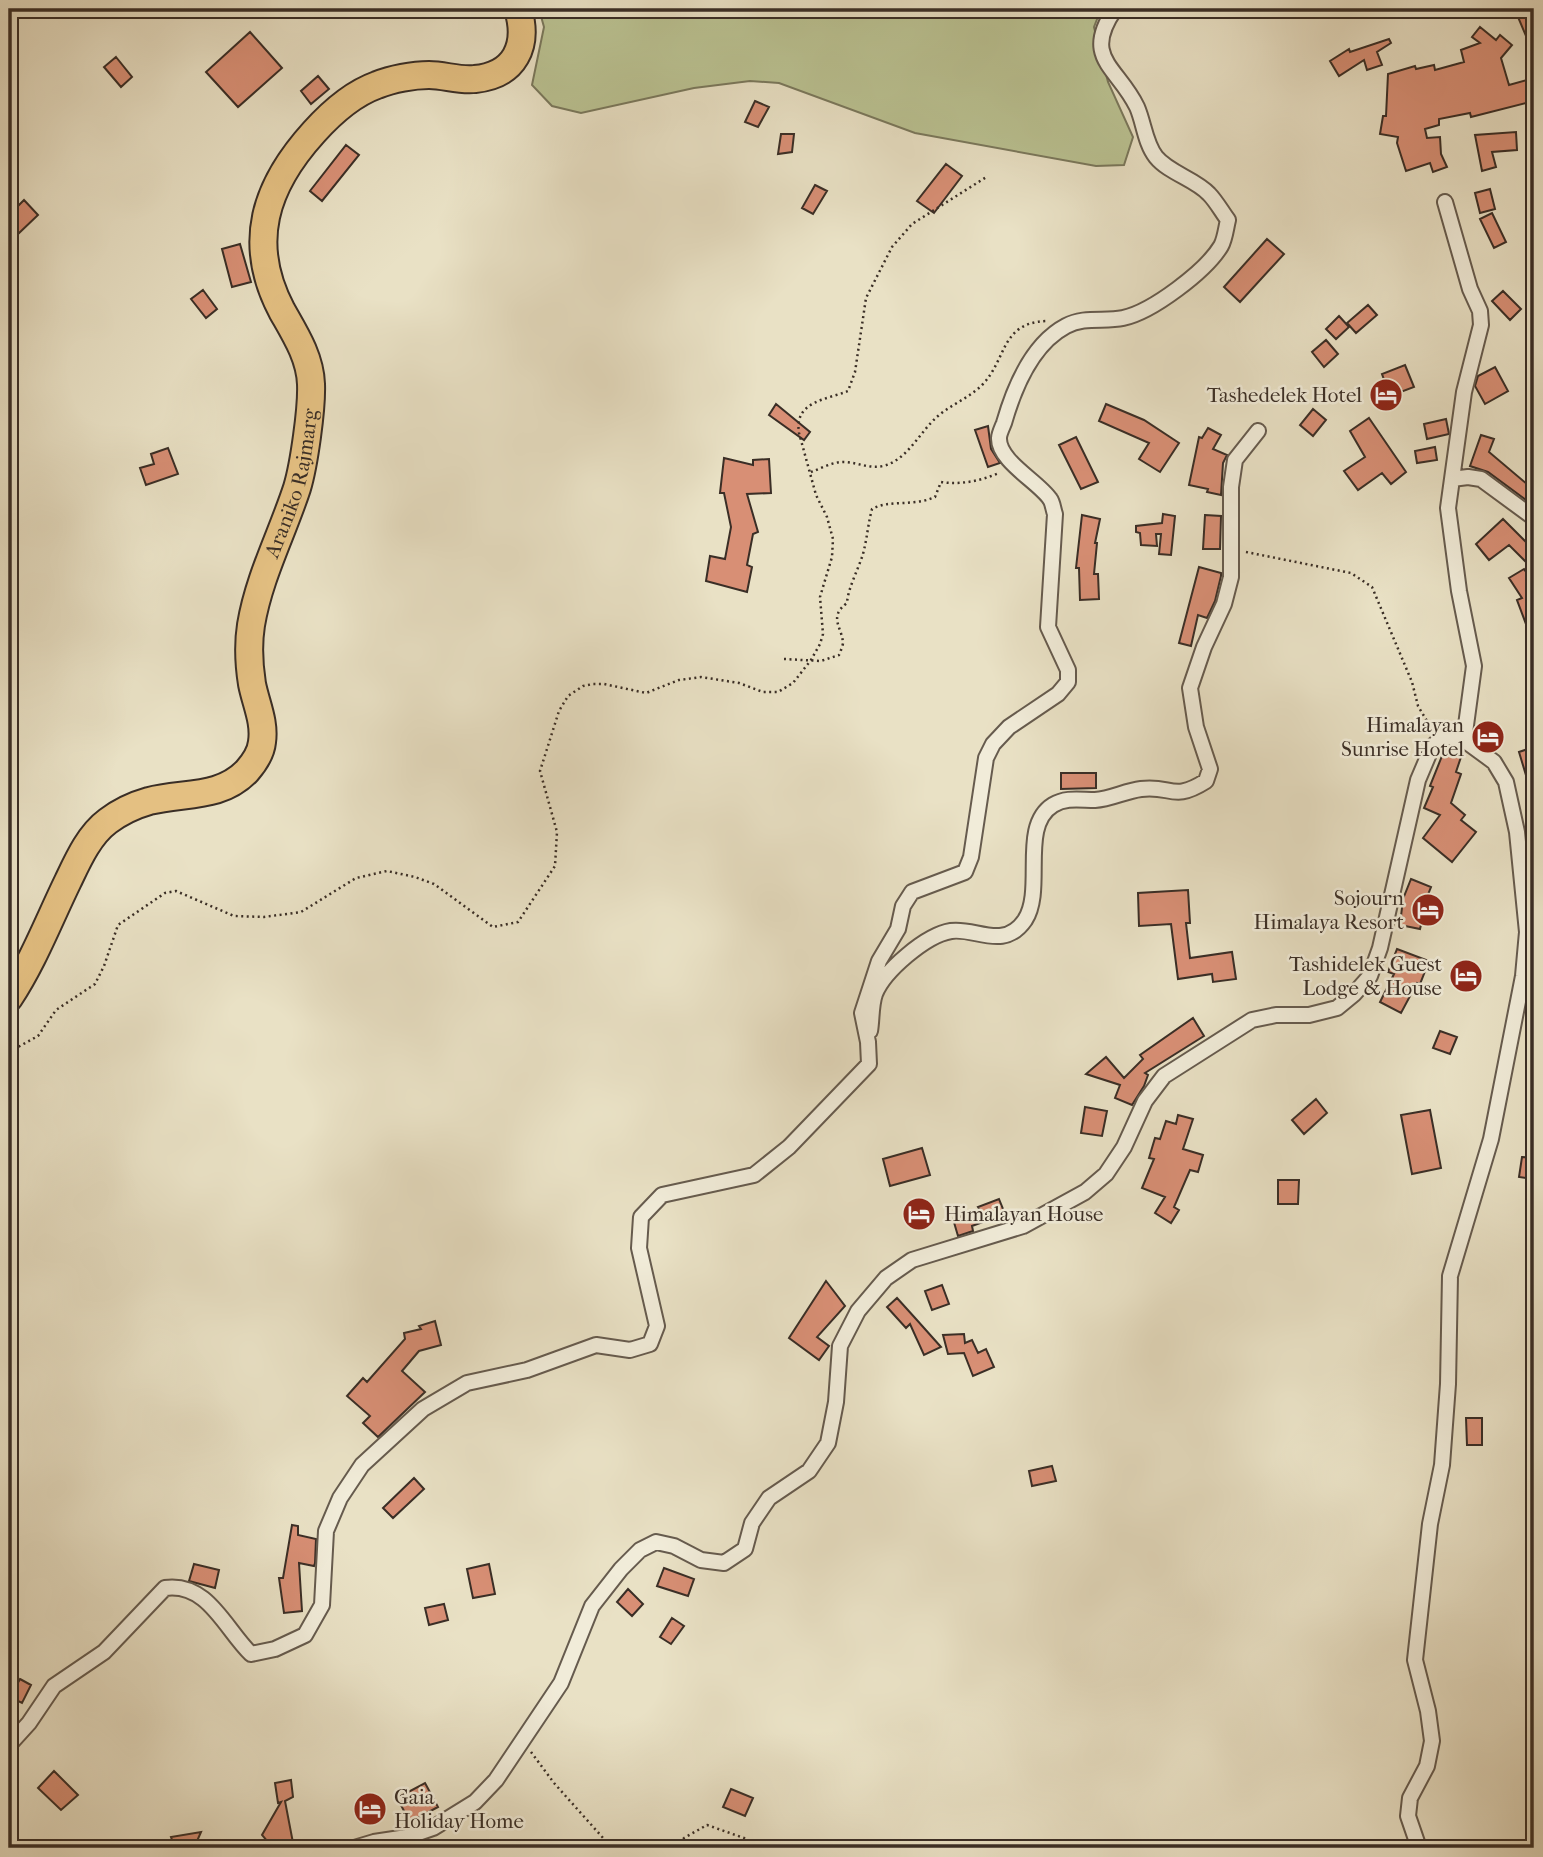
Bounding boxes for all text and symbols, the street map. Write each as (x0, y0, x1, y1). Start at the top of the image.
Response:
hotel icon: Tashedelek Hotel (1367, 376, 1405, 414)
place label: Tashedelek Hotel (1207, 383, 1362, 407)
street label: Araniko Rajmarg (259, 407, 322, 562)
place label: Himalayan Sunrise Hotel (1341, 713, 1464, 761)
hotel icon: Himalayan Sunrise Hotel (1469, 718, 1507, 756)
place label: Sojourn Himalaya Resort (1254, 886, 1404, 934)
hotel icon: Sojourn Himalaya Resort (1409, 891, 1447, 929)
place label: Tashidelek Guest Lodge & House (1289, 952, 1442, 1000)
hotel icon: Tashidelek Guest Lodge & House (1447, 957, 1485, 995)
hotel icon: Himalayan House (900, 1195, 938, 1233)
place label: Himalayan House (944, 1202, 1103, 1226)
place label: Gaia Holiday Home (394, 1785, 524, 1833)
hotel icon: Gaia Holiday Home (351, 1790, 389, 1828)

